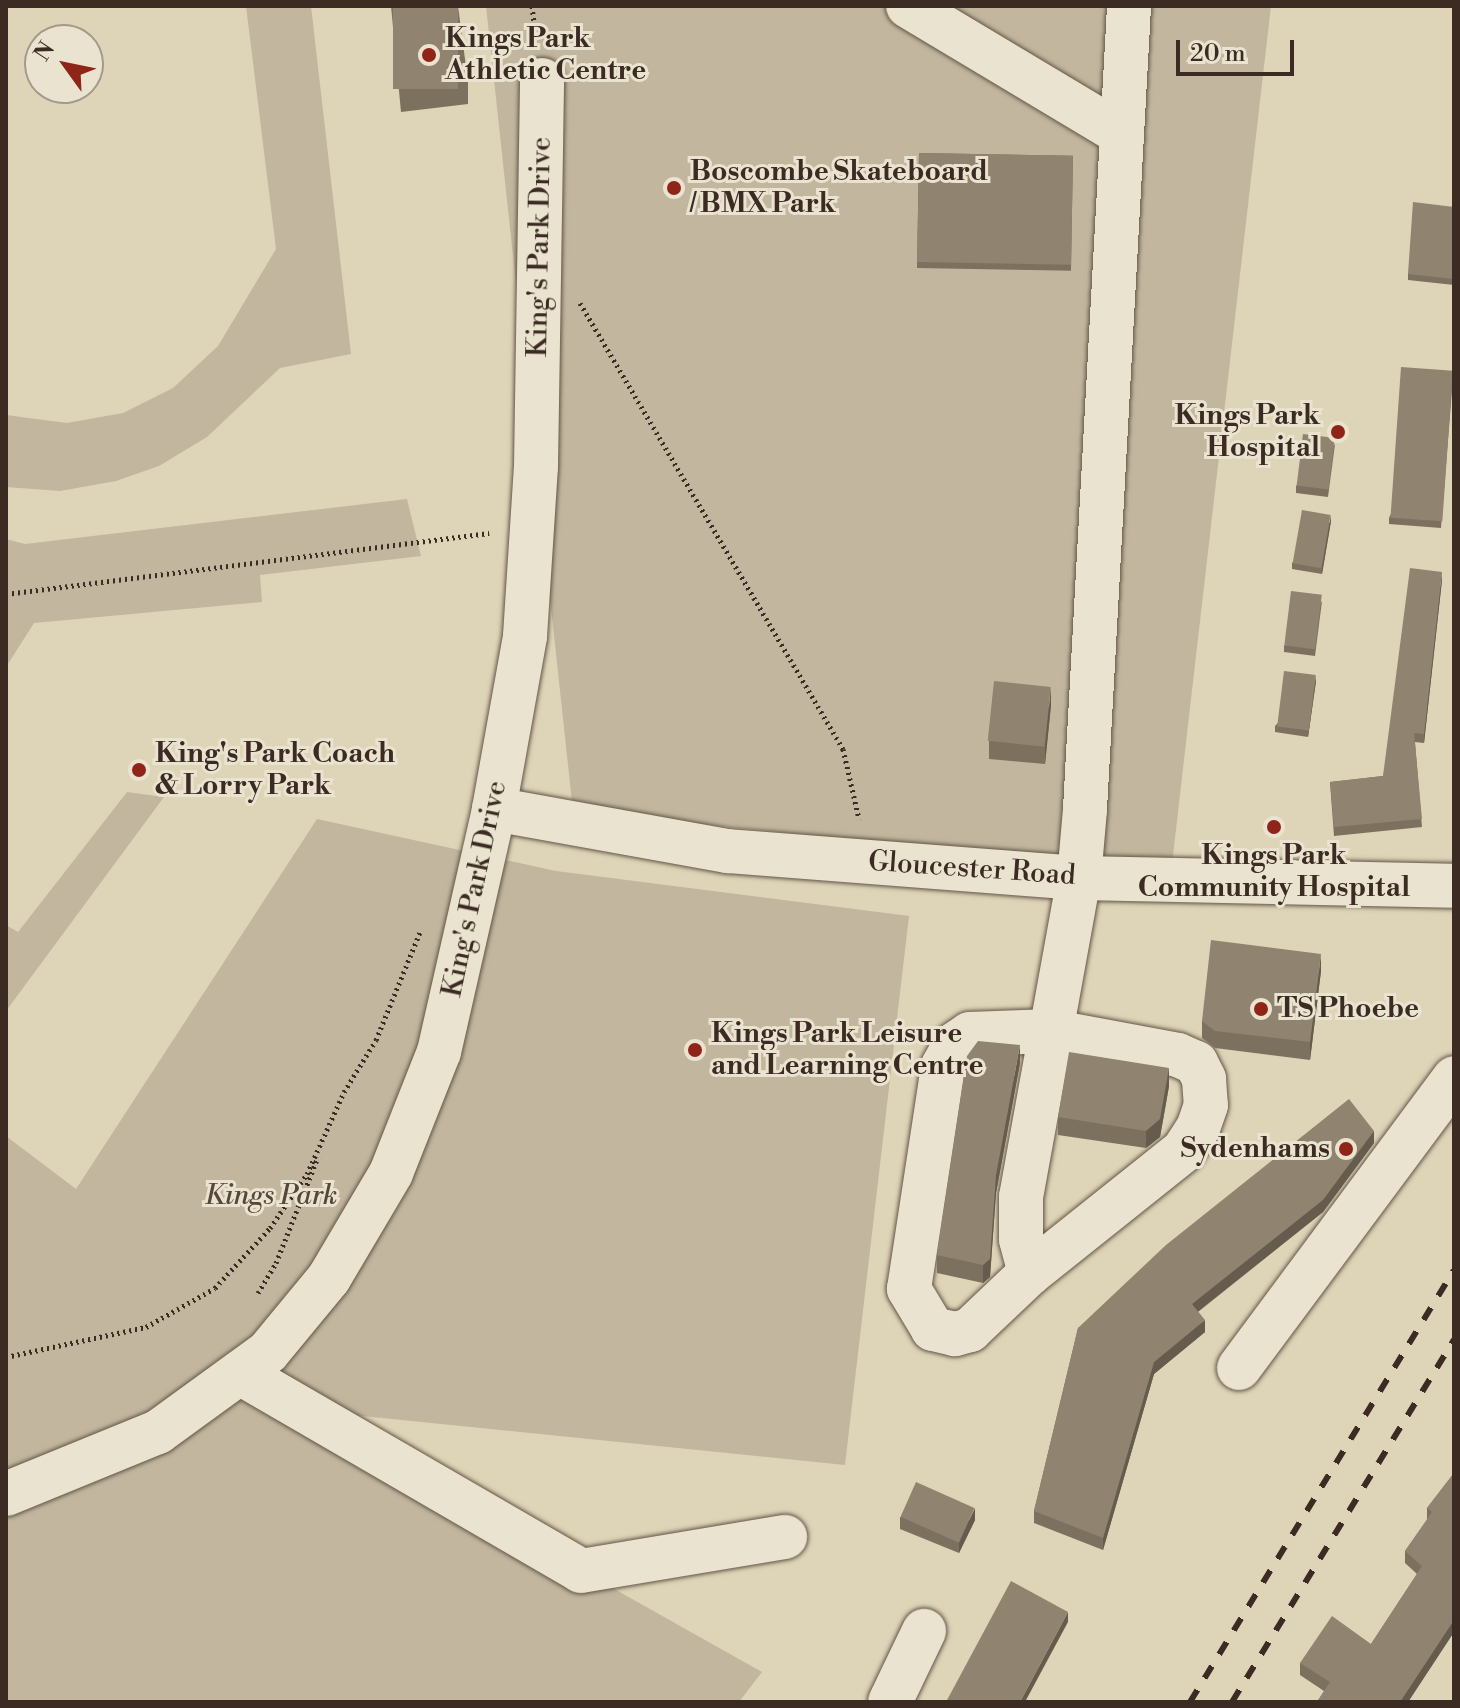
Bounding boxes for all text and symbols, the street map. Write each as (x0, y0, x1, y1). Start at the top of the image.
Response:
place label: Kings Park Athletic Centre (445, 22, 646, 88)
north arrow (24, 24, 104, 104)
scale bar (1180, 24, 1298, 74)
text: N (29, 37, 61, 66)
text: 20 m (1190, 39, 1246, 69)
marker: Kings Park Athletic Centre (420, 46, 438, 64)
street label: King's Park Drive (521, 137, 559, 357)
place label: Boscombe Skateboard / BMX Park (690, 155, 988, 221)
marker: Boscombe Skateboard / BMX Park (665, 179, 683, 197)
place label: Kings Park Hospital (1174, 399, 1320, 465)
marker: Kings Park Hospital (1327, 421, 1349, 443)
place label: King's Park Coach & Lorry Park (155, 737, 395, 803)
marker: King's Park Coach & Lorry Park (130, 761, 148, 779)
street label: King's Park Drive (436, 778, 514, 1000)
marker: Kings Park Community Hospital (1265, 818, 1283, 836)
place label: Kings Park Community Hospital (1138, 839, 1410, 905)
street label: Gloucester Road (867, 845, 1077, 893)
place label: TS Phoebe (1277, 992, 1419, 1026)
marker: TS Phoebe (1252, 1000, 1270, 1018)
place label: Kings Park Leisure and Learning Centre (711, 1017, 984, 1083)
marker: Kings Park Leisure and Learning Centre (686, 1041, 704, 1059)
place label: Sydenhams (1181, 1132, 1330, 1166)
marker: Sydenhams (1337, 1140, 1355, 1158)
park label: Kings Park (205, 1179, 337, 1213)

